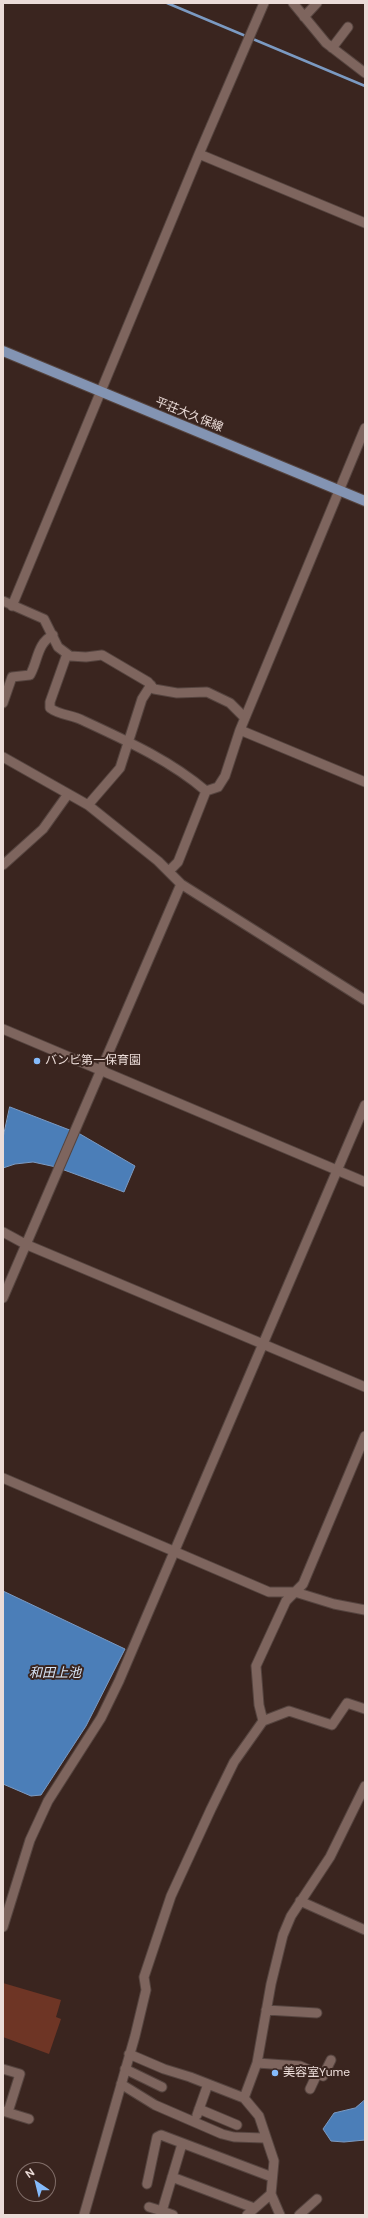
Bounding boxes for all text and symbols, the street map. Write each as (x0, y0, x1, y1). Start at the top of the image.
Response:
street label: 平荘大久保線 (153, 395, 225, 435)
place label: バンビ第一保育園 (45, 1054, 141, 1068)
marker: バンビ第一保育園 (32, 1056, 42, 1066)
water label: 和田上池 (29, 1666, 81, 1682)
place label: 美容室Yume (283, 2066, 350, 2080)
marker: 美容室Yume (270, 2068, 280, 2078)
north arrow (16, 2162, 56, 2202)
text: N (22, 2165, 37, 2181)

